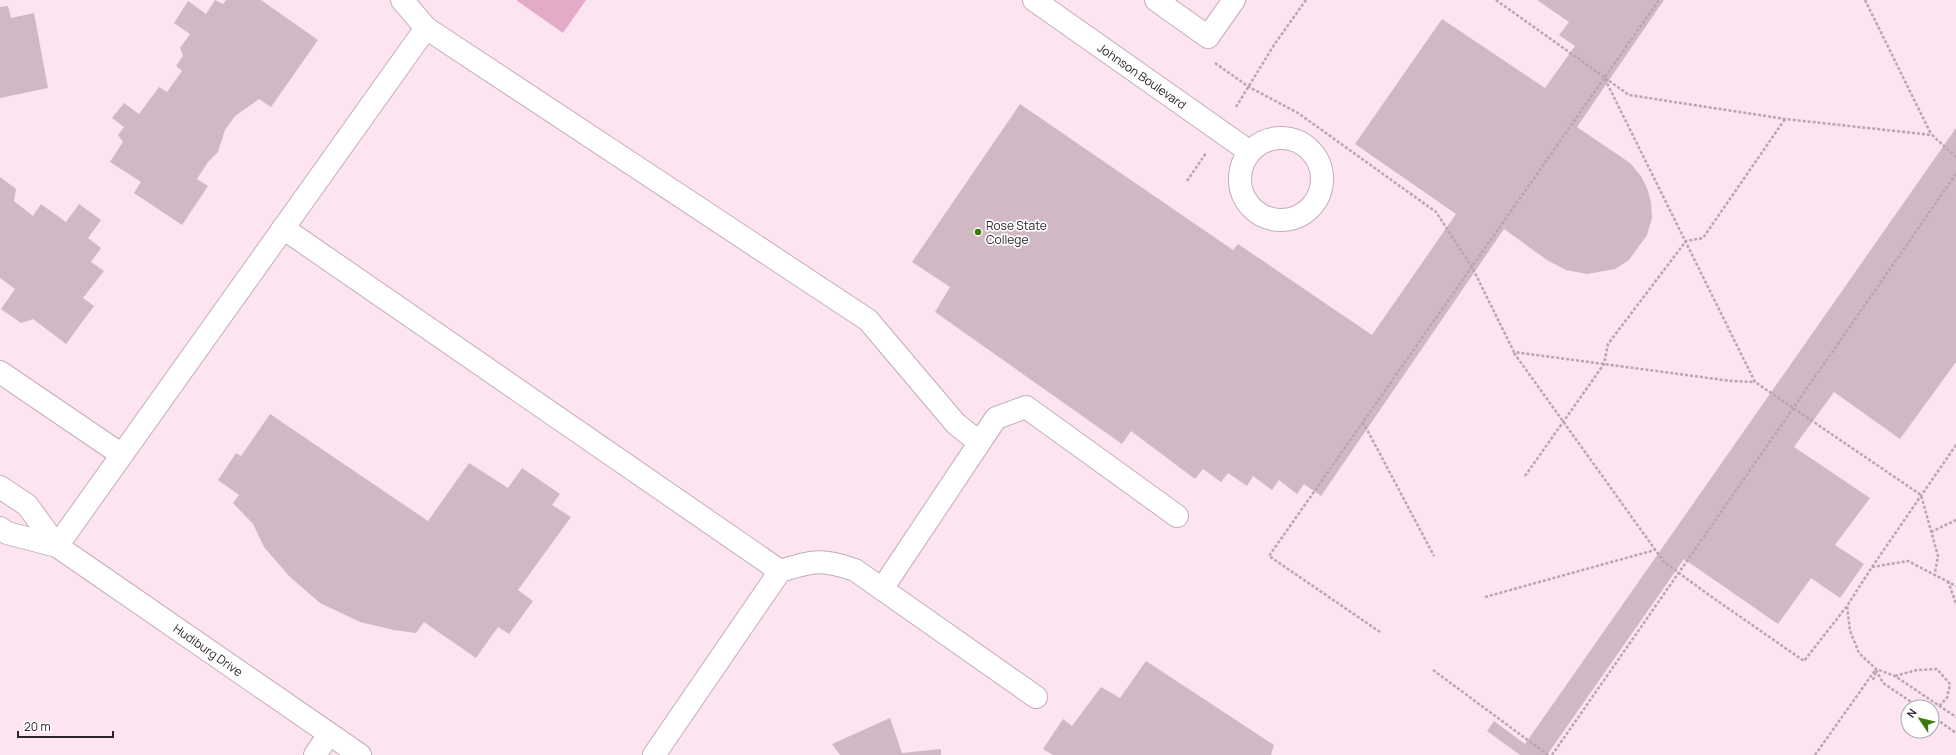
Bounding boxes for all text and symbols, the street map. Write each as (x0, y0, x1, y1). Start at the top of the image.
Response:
street label: Johnson Boulevard (1094, 39, 1190, 113)
place label: Rose State College (986, 217, 1047, 248)
marker: Rose State College (973, 227, 983, 237)
street label: Hudiburg Drive (170, 620, 246, 680)
north arrow (1900, 699, 1940, 739)
text: N (1903, 705, 1920, 721)
scale bar (18, 713, 113, 739)
text: 20 m (24, 718, 51, 735)

